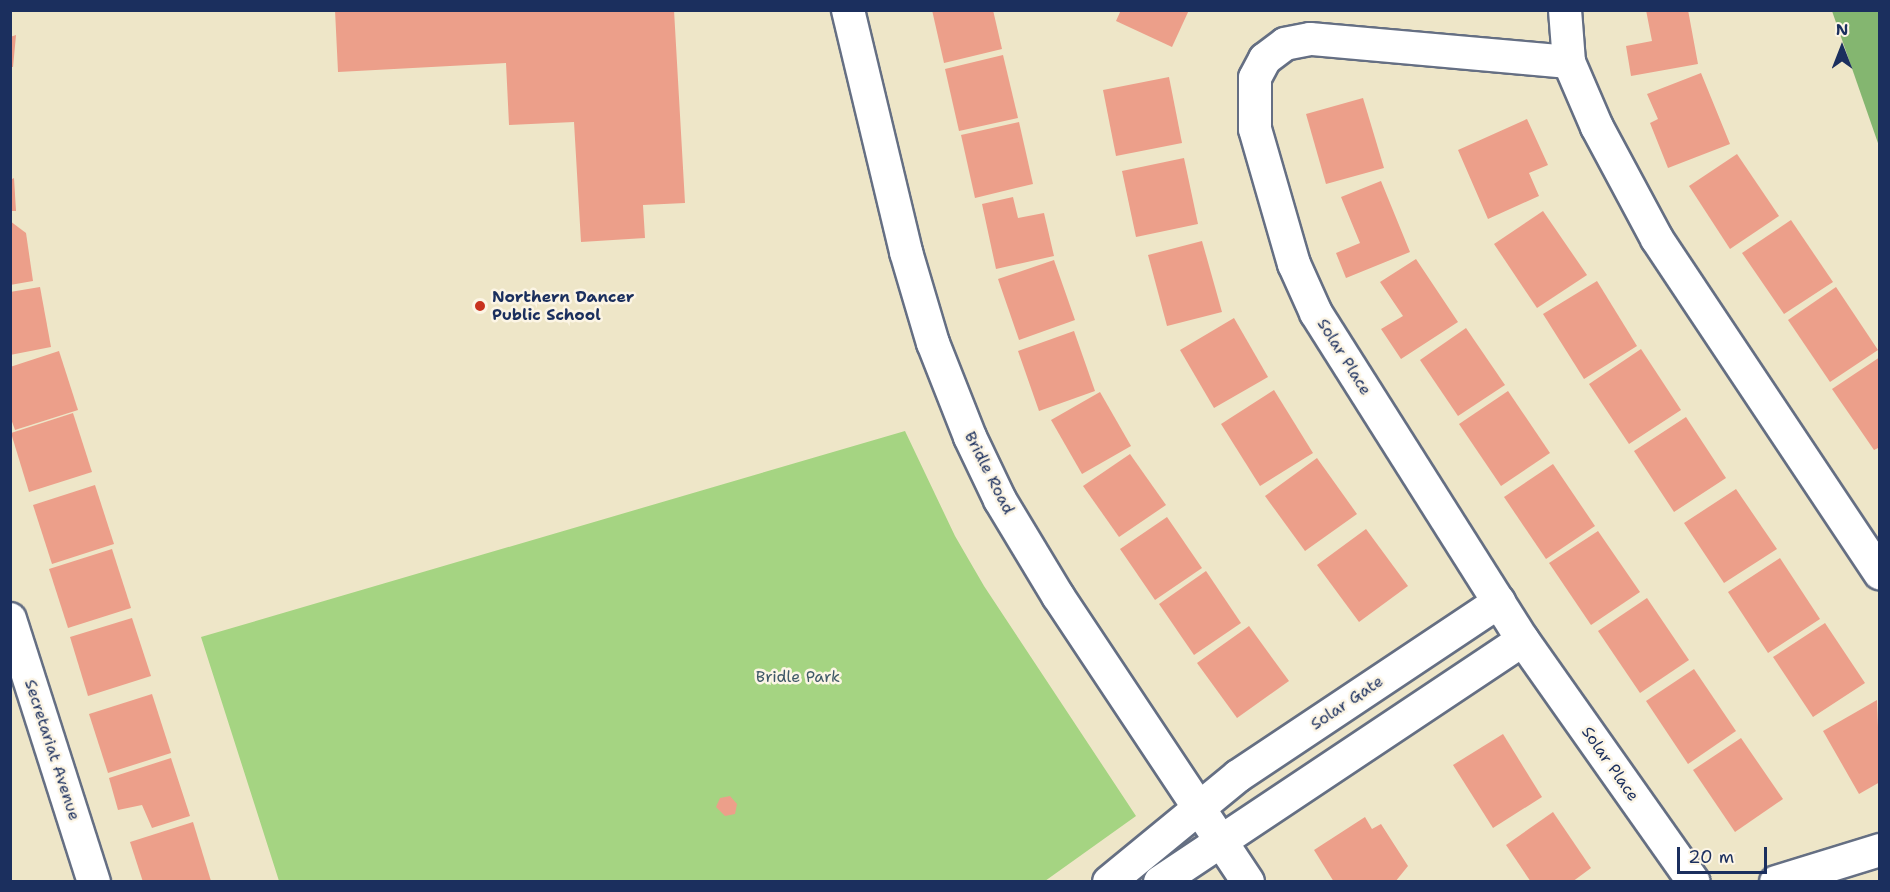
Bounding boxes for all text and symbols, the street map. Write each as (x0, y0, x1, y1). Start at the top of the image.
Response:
north arrow (1812, 18, 1872, 78)
text: N (1836, 19, 1848, 40)
place label: Northern Dancer Public School (492, 287, 634, 325)
marker: Northern Dancer Public School (473, 299, 487, 313)
street label: Solar Place (1313, 315, 1375, 399)
street label: Bridle Road (960, 428, 1018, 518)
park label: Bridle Park (756, 667, 840, 687)
street label: Solar Gate (1307, 672, 1387, 734)
street label: Secretariat Avenue (20, 677, 84, 823)
street label: Solar Place (1577, 723, 1643, 805)
scale bar (1680, 835, 1770, 873)
text: 20 m (1688, 845, 1734, 869)

